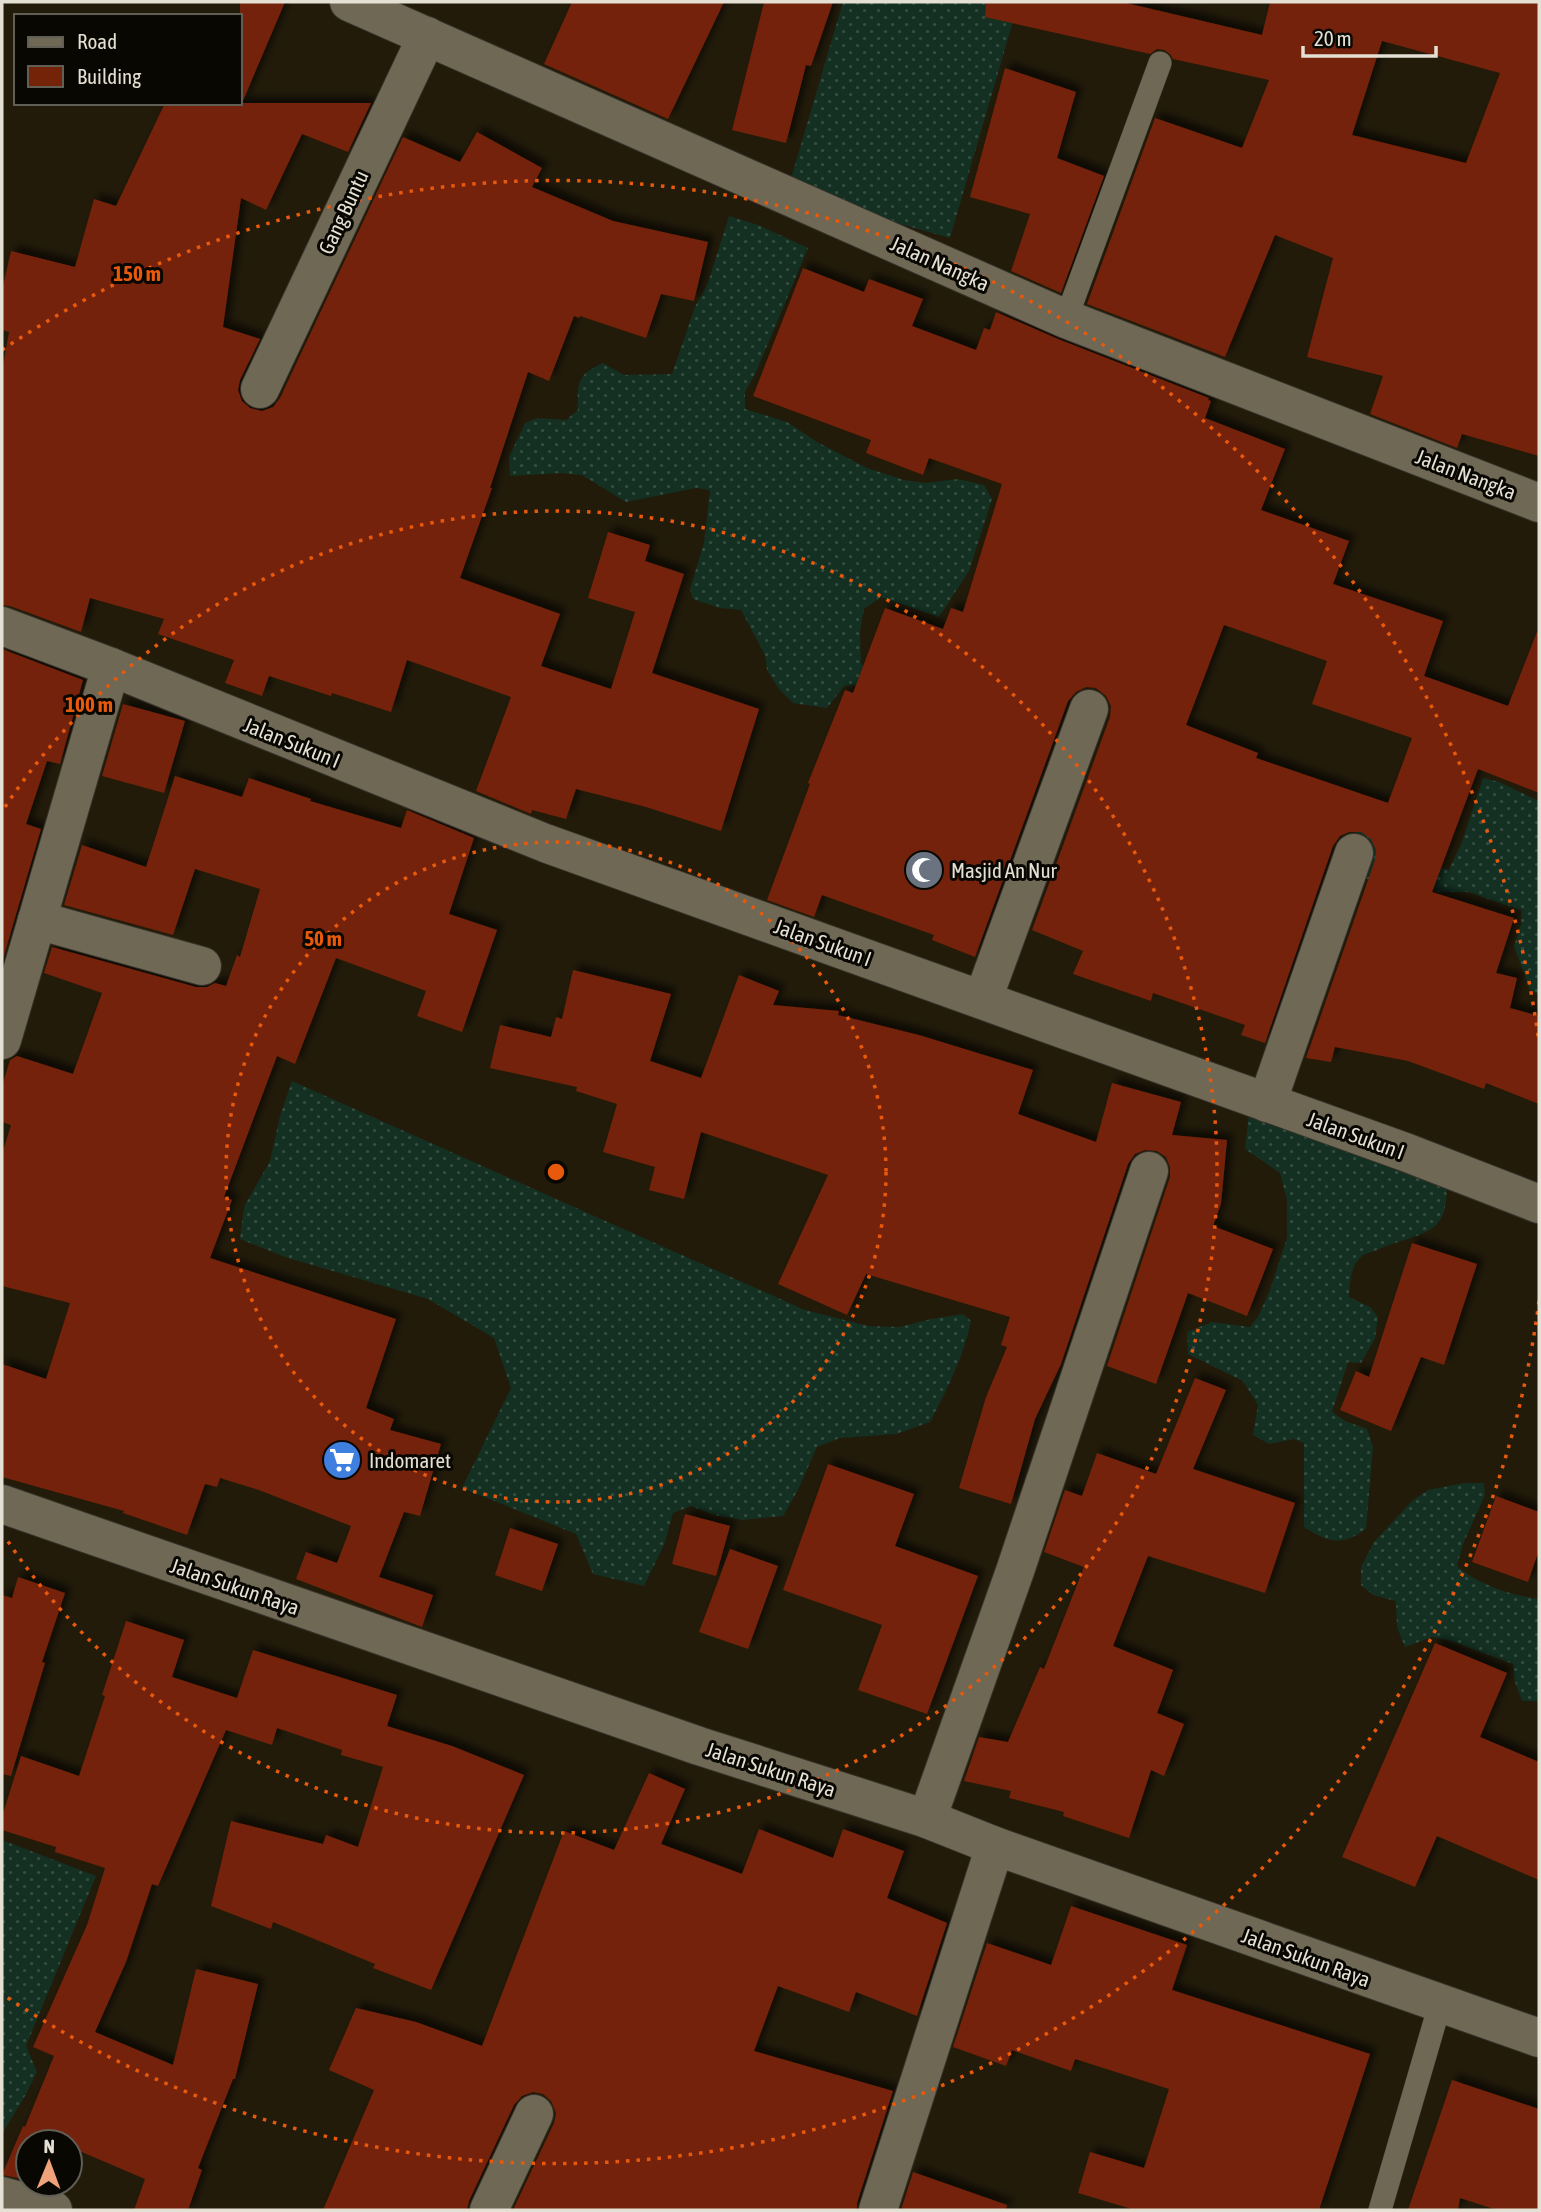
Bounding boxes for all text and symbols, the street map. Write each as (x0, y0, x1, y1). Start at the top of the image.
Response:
legend (14, 14, 242, 105)
scale bar (1303, 14, 1436, 58)
text: 20 m (1314, 26, 1352, 50)
text: Road (77, 29, 117, 53)
text: Building (77, 64, 141, 88)
street label: Gang Buntu (313, 166, 373, 258)
street label: Jalan Nangka (887, 231, 993, 295)
text: 150 m (113, 261, 161, 285)
street label: Jalan Nangka (1413, 444, 1519, 504)
text: 100 m (65, 692, 113, 716)
street label: Jalan Sukun I (240, 712, 344, 772)
mosque icon: Masjid An Nur (903, 849, 945, 891)
place label: Masjid An Nur (951, 858, 1058, 882)
street label: Jalan Sukun I (771, 913, 875, 971)
text: 50 m (304, 926, 342, 950)
street label: Jalan Sukun I (1304, 1106, 1408, 1164)
centre of rings (544, 1160, 568, 1184)
supermarket icon: Indomaret (321, 1439, 363, 1481)
place label: Indomaret (369, 1448, 451, 1472)
street label: Jalan Sukun Raya (167, 1553, 303, 1619)
street label: Jalan Sukun Raya (703, 1737, 839, 1801)
street label: Jalan Sukun Raya (1239, 1923, 1373, 1991)
north arrow (14, 2128, 84, 2198)
text: N (43, 2135, 55, 2157)

